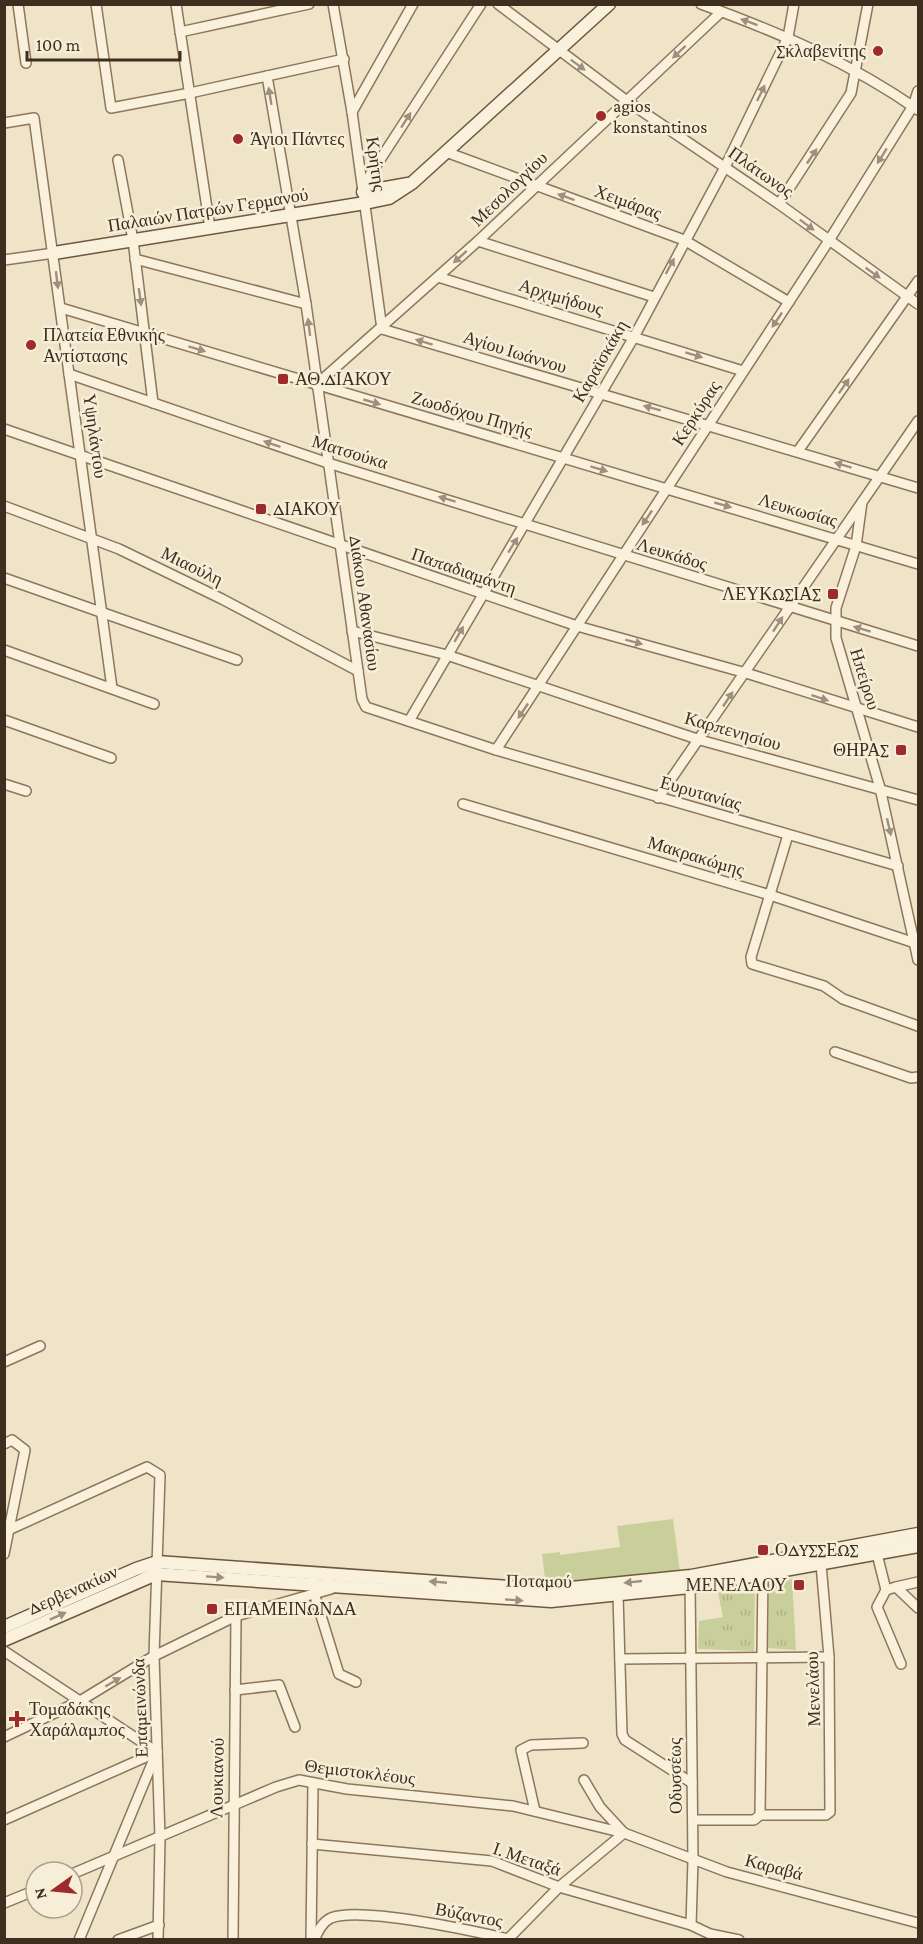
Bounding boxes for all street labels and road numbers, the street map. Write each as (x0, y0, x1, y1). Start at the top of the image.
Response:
street label: Κρήτης (362, 135, 390, 193)
street label: Πλάτωνος (725, 142, 797, 202)
street label: Μεσολογγίου (467, 147, 551, 230)
street label: Χειμάρας (592, 181, 664, 223)
street label: Παλαιών Πατρών Γερμανού (106, 184, 310, 236)
street label: Αρχιμήδους (516, 275, 606, 319)
street label: Καραϊσκάκη (568, 316, 632, 406)
street label: Αγίου Ιωάννου (461, 327, 569, 377)
street label: Κερκύρας (668, 377, 724, 449)
street label: Ζωοδόχου Πηγής (409, 387, 535, 441)
street label: Υψηλάντου (79, 392, 111, 480)
street label: Ματσούκα (309, 431, 391, 473)
street label: Λευκωσίας (756, 489, 840, 531)
street label: Διάκου Αθανασίου (346, 534, 384, 672)
street label: Λeυκάδος (634, 534, 710, 574)
street label: Μιαούλη (158, 543, 226, 589)
street label: Παπαδιαμάντη (409, 544, 519, 598)
street label: Ηπείρου (846, 646, 884, 712)
street label: Καρπενησίου (682, 708, 784, 754)
street label: Ευρυτανίας (658, 772, 744, 814)
street label: Μακρακώμης (645, 832, 747, 880)
street label: Δερβενακίων (25, 1561, 121, 1619)
street label: Ποταμού (506, 1570, 572, 1592)
street label: Μενελάου (802, 1651, 824, 1727)
street label: Επαμεινώνδα (128, 1657, 152, 1758)
street label: Λουκιανού (206, 1738, 228, 1818)
street label: Οδυσσέως (664, 1738, 686, 1814)
street label: Θεμιστοκλέους (304, 1755, 416, 1789)
street label: Ι. Μεταξά (490, 1838, 564, 1880)
street label: Καραβά (743, 1850, 806, 1884)
street label: Βύζαντος (433, 1899, 505, 1931)

